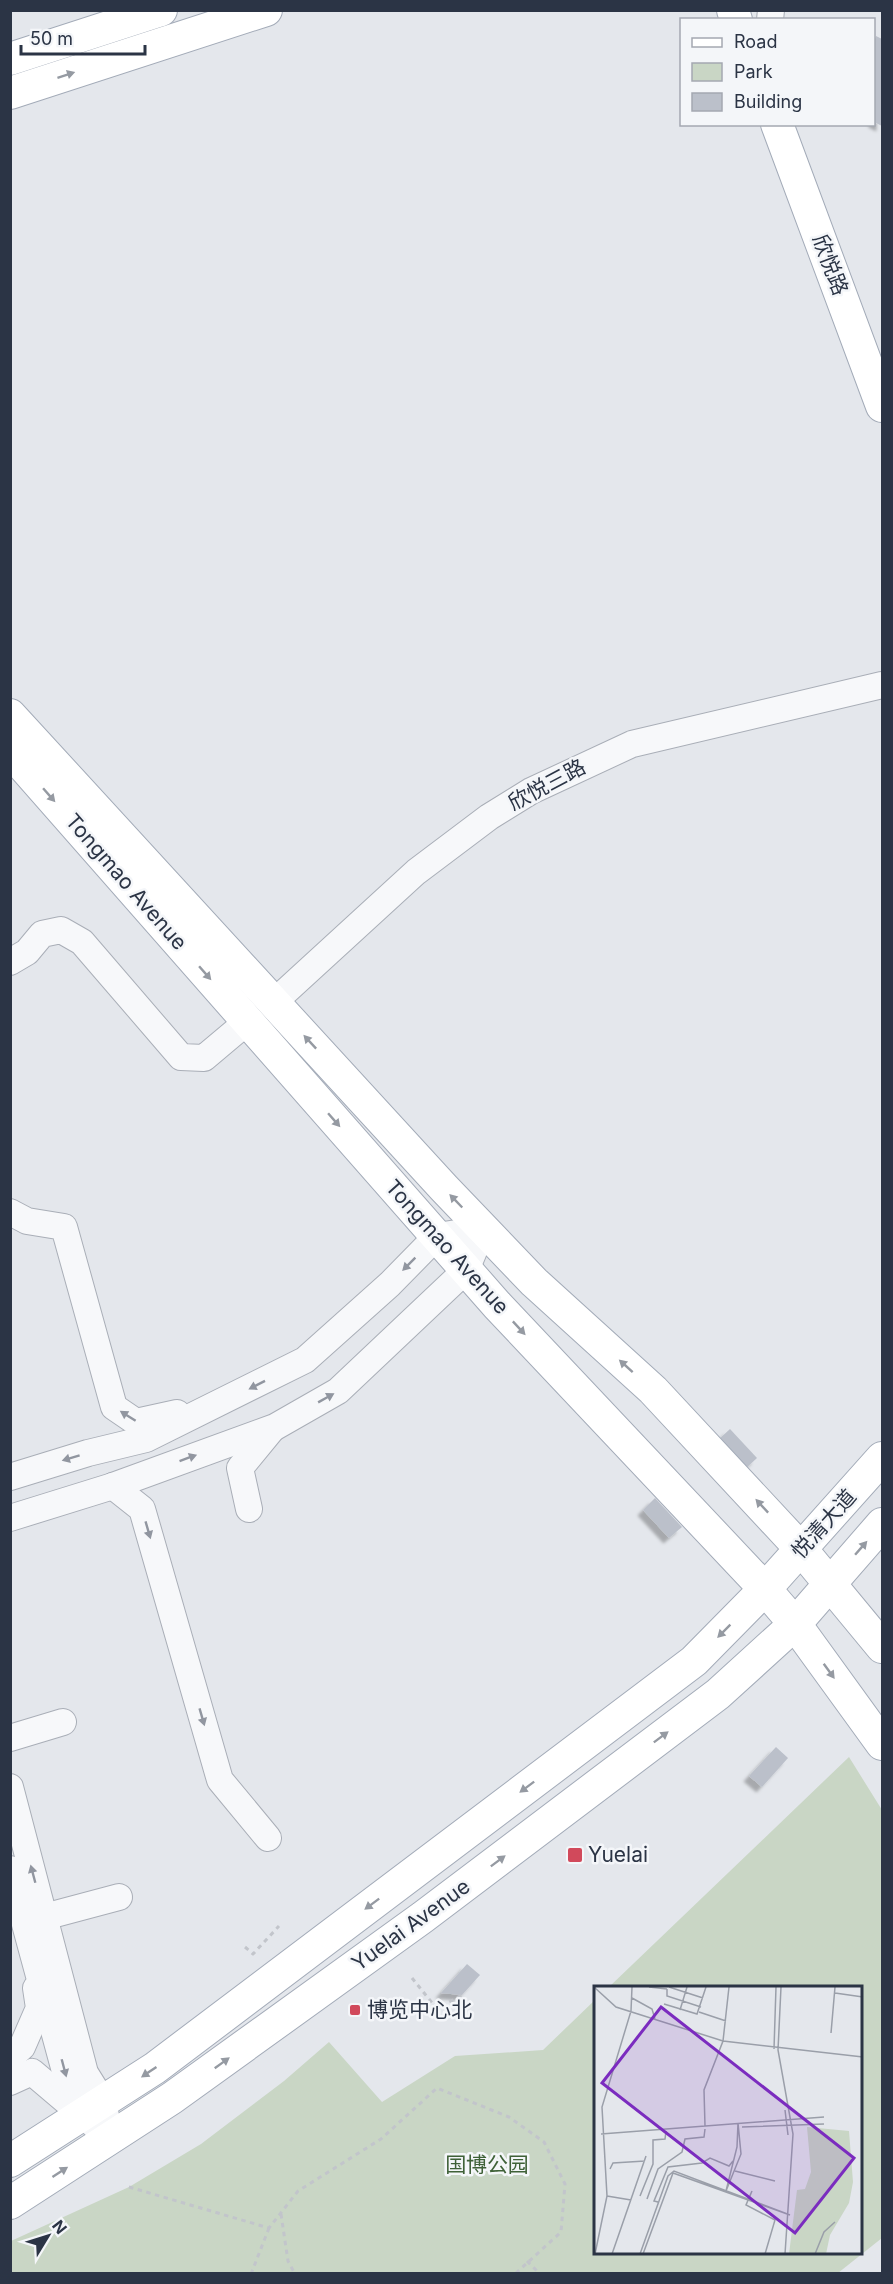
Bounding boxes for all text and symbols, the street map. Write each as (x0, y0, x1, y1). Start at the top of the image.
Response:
scale bar (21, 18, 146, 56)
legend (680, 18, 875, 126)
text: 50 m (30, 28, 73, 49)
text: Road (734, 31, 777, 52)
text: Park (734, 61, 773, 82)
one-way arrow (57, 70, 75, 79)
text: Building (734, 91, 802, 112)
street label: 欣悦路 (808, 231, 853, 299)
street label: 欣悦三路 (504, 754, 590, 815)
one-way arrow (42, 787, 55, 802)
street label: Tongmao Avenue (60, 808, 192, 955)
one-way arrow (198, 965, 211, 980)
one-way arrow (303, 1035, 317, 1050)
one-way arrow (327, 1112, 340, 1127)
street label: Tongmao Avenue (380, 1174, 514, 1319)
one-way arrow (450, 1195, 464, 1209)
one-way arrow (402, 1257, 416, 1271)
one-way arrow (512, 1321, 526, 1336)
one-way arrow (619, 1359, 634, 1373)
one-way arrow (249, 1380, 266, 1390)
one-way arrow (317, 1393, 334, 1403)
one-way arrow (119, 1411, 136, 1422)
one-way arrow (179, 1453, 197, 1463)
one-way arrow (62, 1454, 80, 1463)
street label: 悦清大道 (786, 1484, 861, 1563)
one-way arrow (755, 1500, 769, 1514)
one-way arrow (144, 1521, 153, 1539)
one-way arrow (854, 1541, 867, 1556)
one-way arrow (717, 1623, 731, 1637)
one-way arrow (823, 1664, 835, 1679)
one-way arrow (198, 1708, 207, 1726)
one-way arrow (654, 1732, 669, 1744)
one-way arrow (520, 1780, 535, 1792)
place label: Yuelai (588, 1842, 648, 1867)
marker: Yuelai (566, 1846, 584, 1864)
one-way arrow (489, 1855, 505, 1867)
one-way arrow (28, 1865, 38, 1883)
street label: Yuelai Avenue (347, 1873, 475, 1976)
one-way arrow (364, 1898, 380, 1910)
inset map (594, 1986, 863, 2254)
place label: 博览中心北 (367, 1997, 472, 2022)
marker: 博览中心北 (348, 2003, 362, 2017)
one-way arrow (213, 2057, 229, 2069)
one-way arrow (60, 2059, 70, 2077)
one-way arrow (141, 2066, 157, 2078)
park label: 国博公园 (445, 2152, 529, 2177)
one-way arrow (52, 2167, 68, 2178)
north arrow (18, 2206, 78, 2266)
text: N (48, 2216, 71, 2238)

